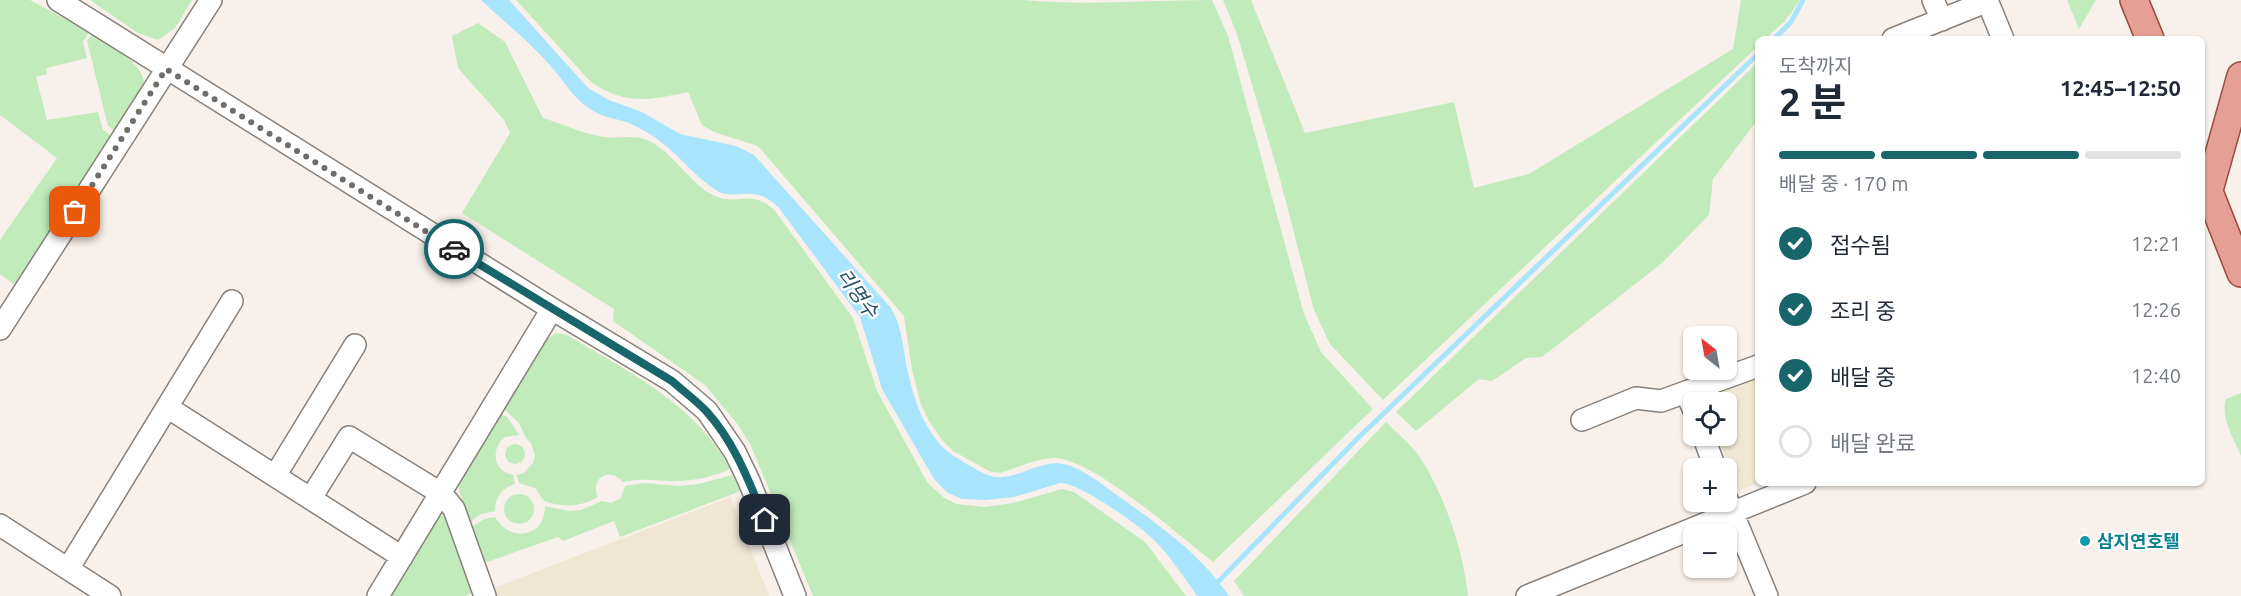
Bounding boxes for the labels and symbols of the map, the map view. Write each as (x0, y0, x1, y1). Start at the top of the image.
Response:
pin (49, 186, 100, 237)
courier (424, 219, 484, 279)
water label: 리명수 (832, 264, 884, 323)
north arrow (1683, 326, 1737, 380)
pin (739, 494, 790, 545)
place label: 삼지연호텔 (2097, 531, 2180, 551)
marker: 삼지연호텔 (2078, 534, 2092, 548)

